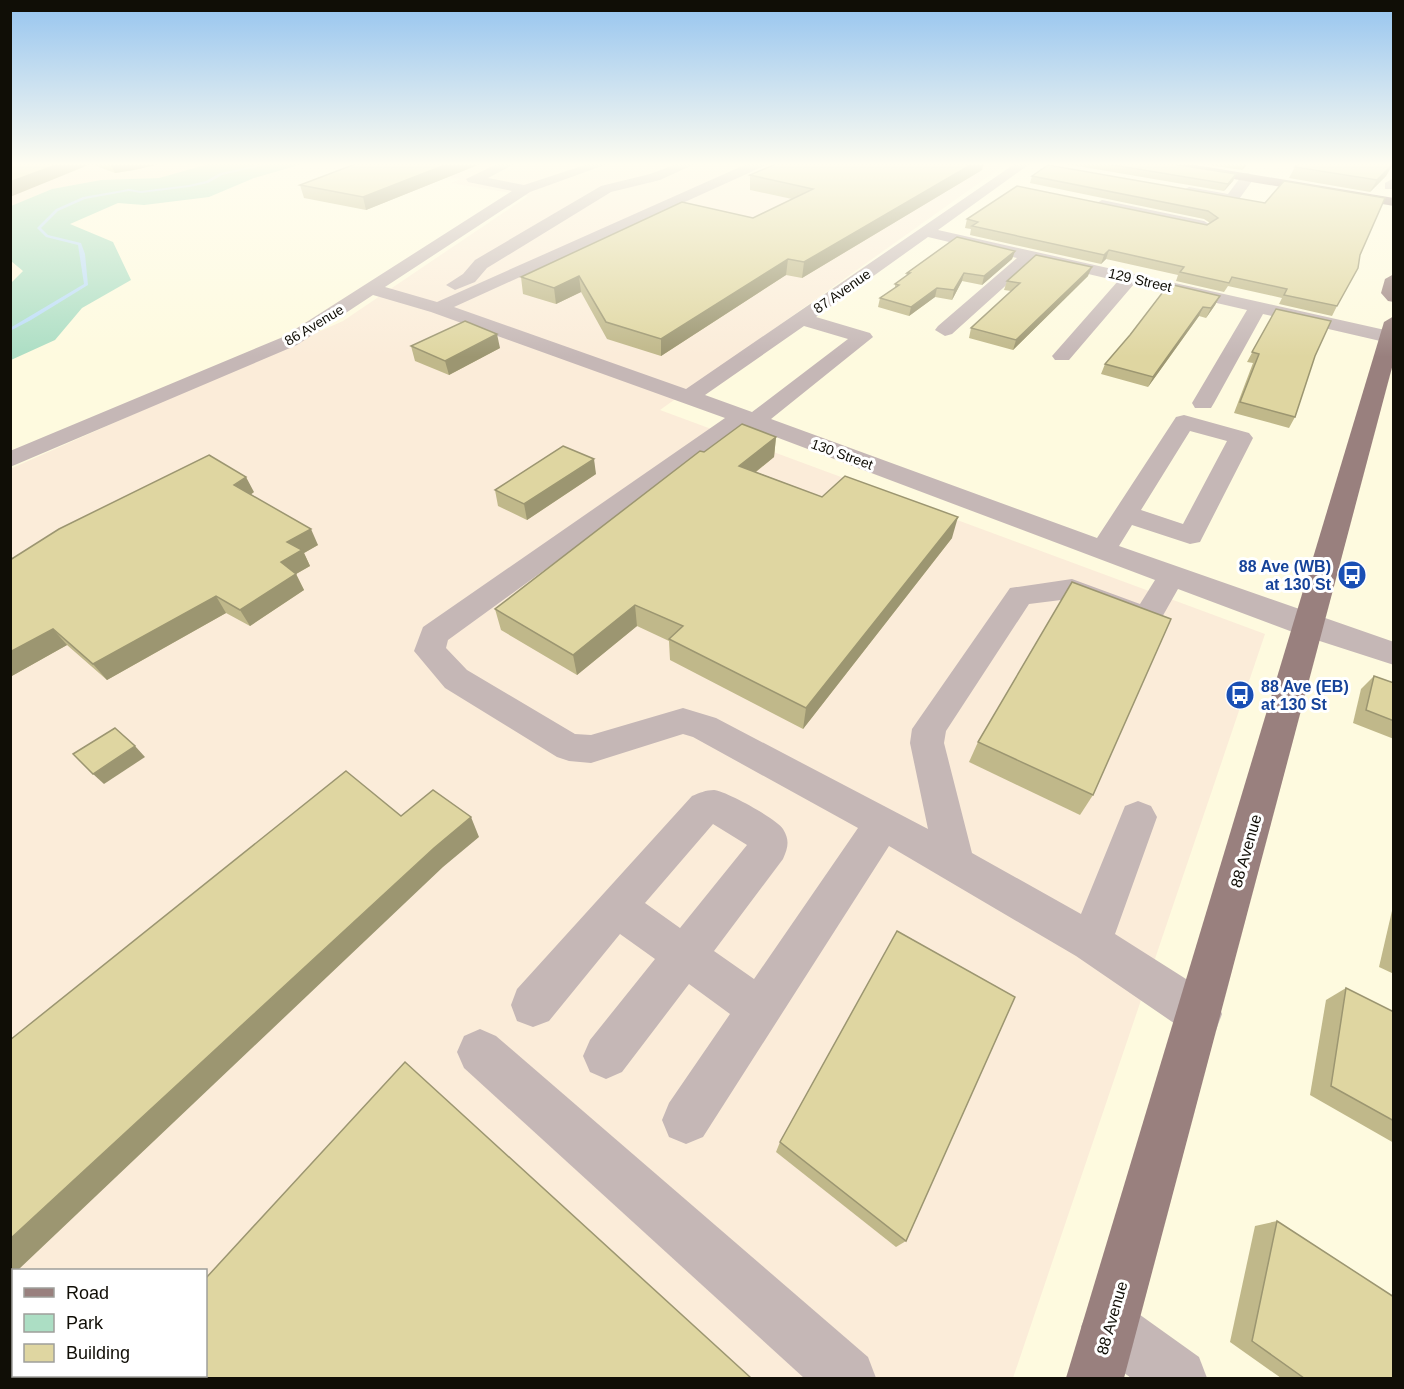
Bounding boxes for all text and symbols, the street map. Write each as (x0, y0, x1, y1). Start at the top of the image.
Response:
street label: 87 Avenue (810, 265, 874, 316)
street label: 129 Street (1107, 265, 1173, 295)
street label: 86 Avenue (282, 301, 347, 349)
street label: 130 Street (809, 435, 875, 473)
place label: 88 Ave (WB) at 130 St (1239, 558, 1332, 593)
bus stop icon: 88 Ave (WB) at 130 St (1336, 559, 1368, 591)
place label: 88 Ave (EB) at 130 St (1261, 678, 1349, 713)
bus stop icon: 88 Ave (EB) at 130 St (1224, 679, 1256, 711)
street label: 88 Avenue (1227, 812, 1265, 890)
legend (12, 1269, 207, 1377)
street label: 88 Avenue (1093, 1279, 1131, 1357)
text: Road (66, 1283, 109, 1303)
text: Park (66, 1313, 104, 1333)
text: Building (66, 1343, 130, 1363)

